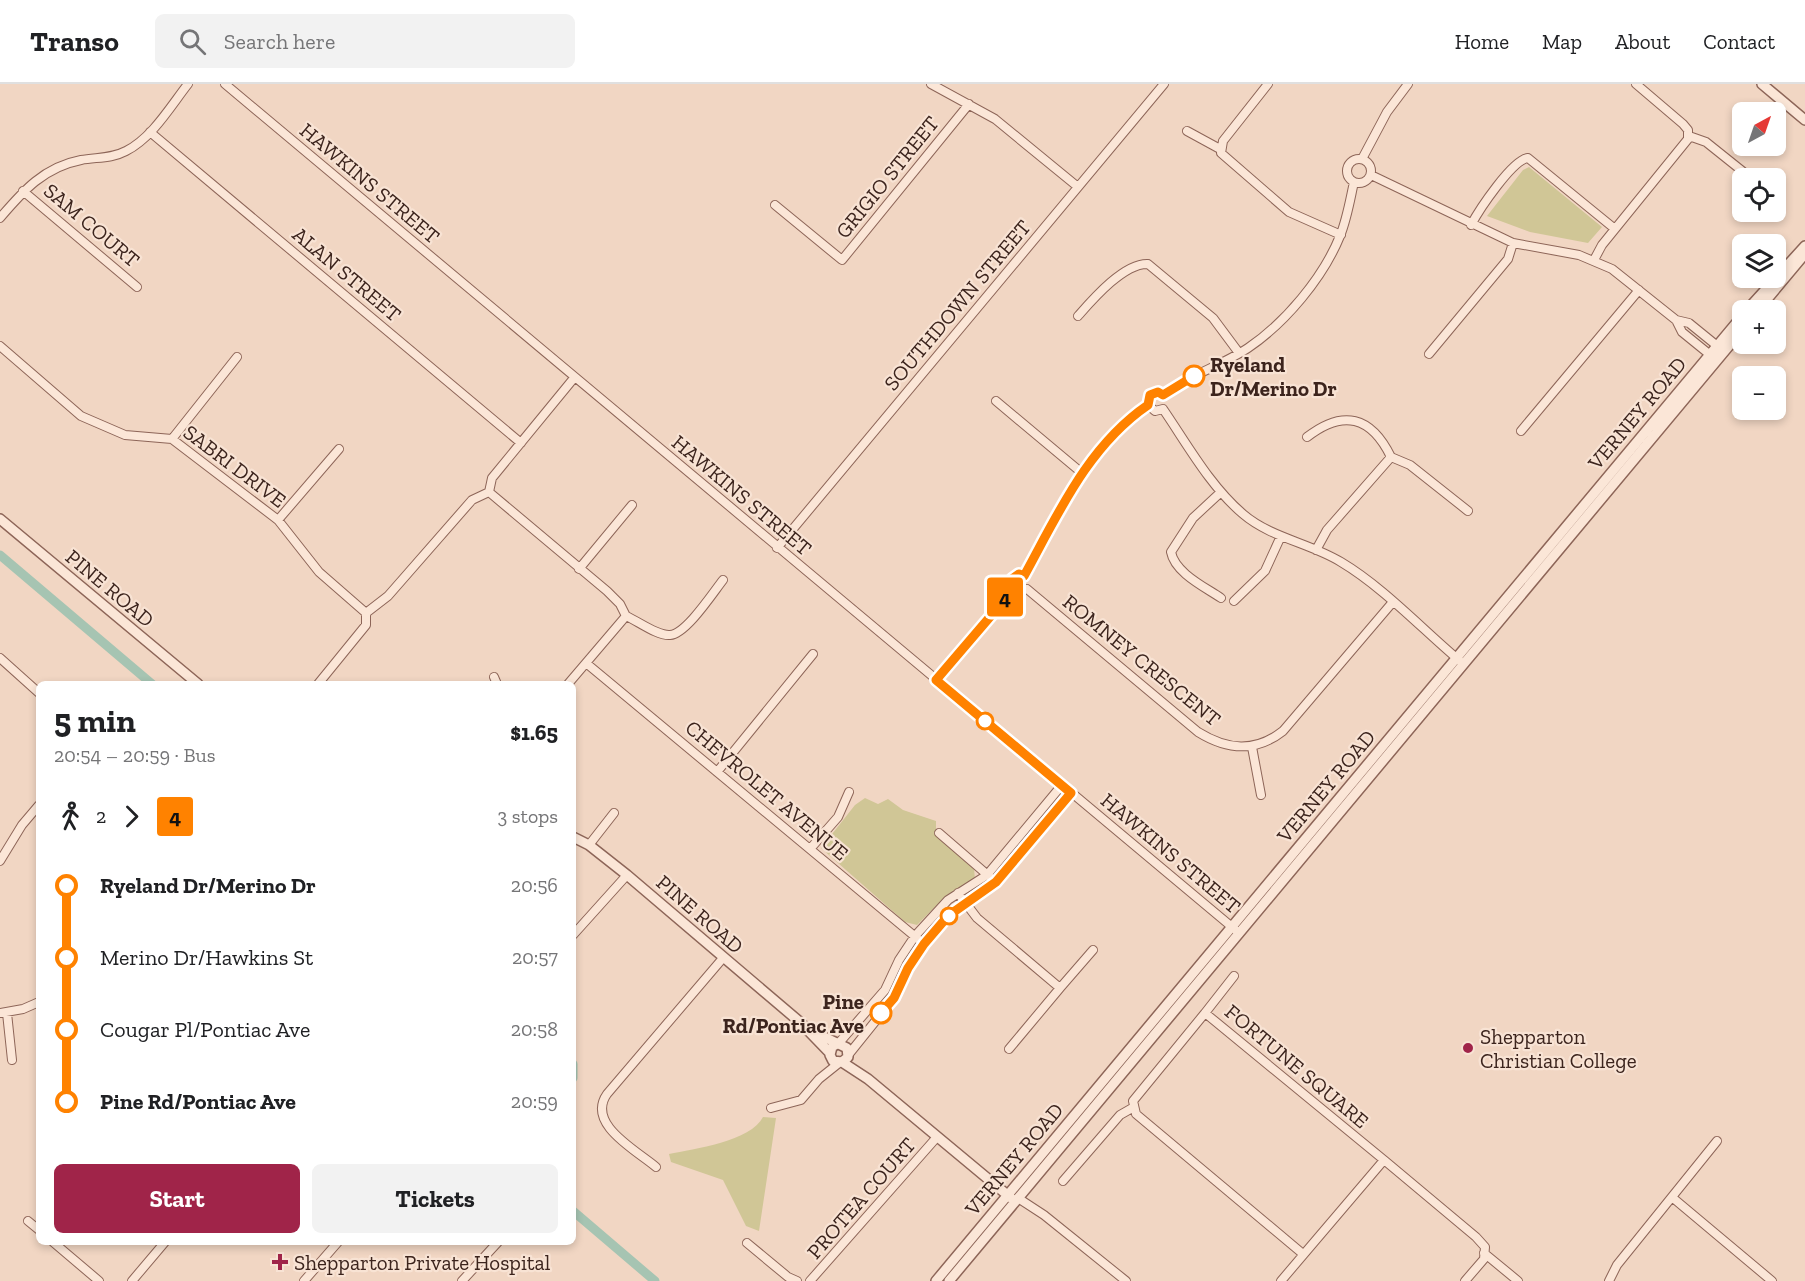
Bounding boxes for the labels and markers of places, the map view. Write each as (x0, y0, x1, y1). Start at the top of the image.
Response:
place label: Ryeland Dr/Merino Dr (1210, 352, 1337, 401)
marker: Ryeland Dr/Merino Dr (1183, 365, 1205, 387)
unlabelled marker (976, 712, 994, 730)
unlabelled marker (940, 907, 958, 925)
place label: Pine Rd/Pontiac Ave (723, 989, 864, 1038)
marker: Pine Rd/Pontiac Ave (870, 1002, 892, 1024)
place label: Shepparton Christian College (1480, 1024, 1637, 1073)
marker: Shepparton Christian College (1461, 1041, 1475, 1055)
place label: Shepparton Private Hospital (294, 1250, 551, 1275)
marker: Shepparton Private Hospital (271, 1253, 289, 1271)

